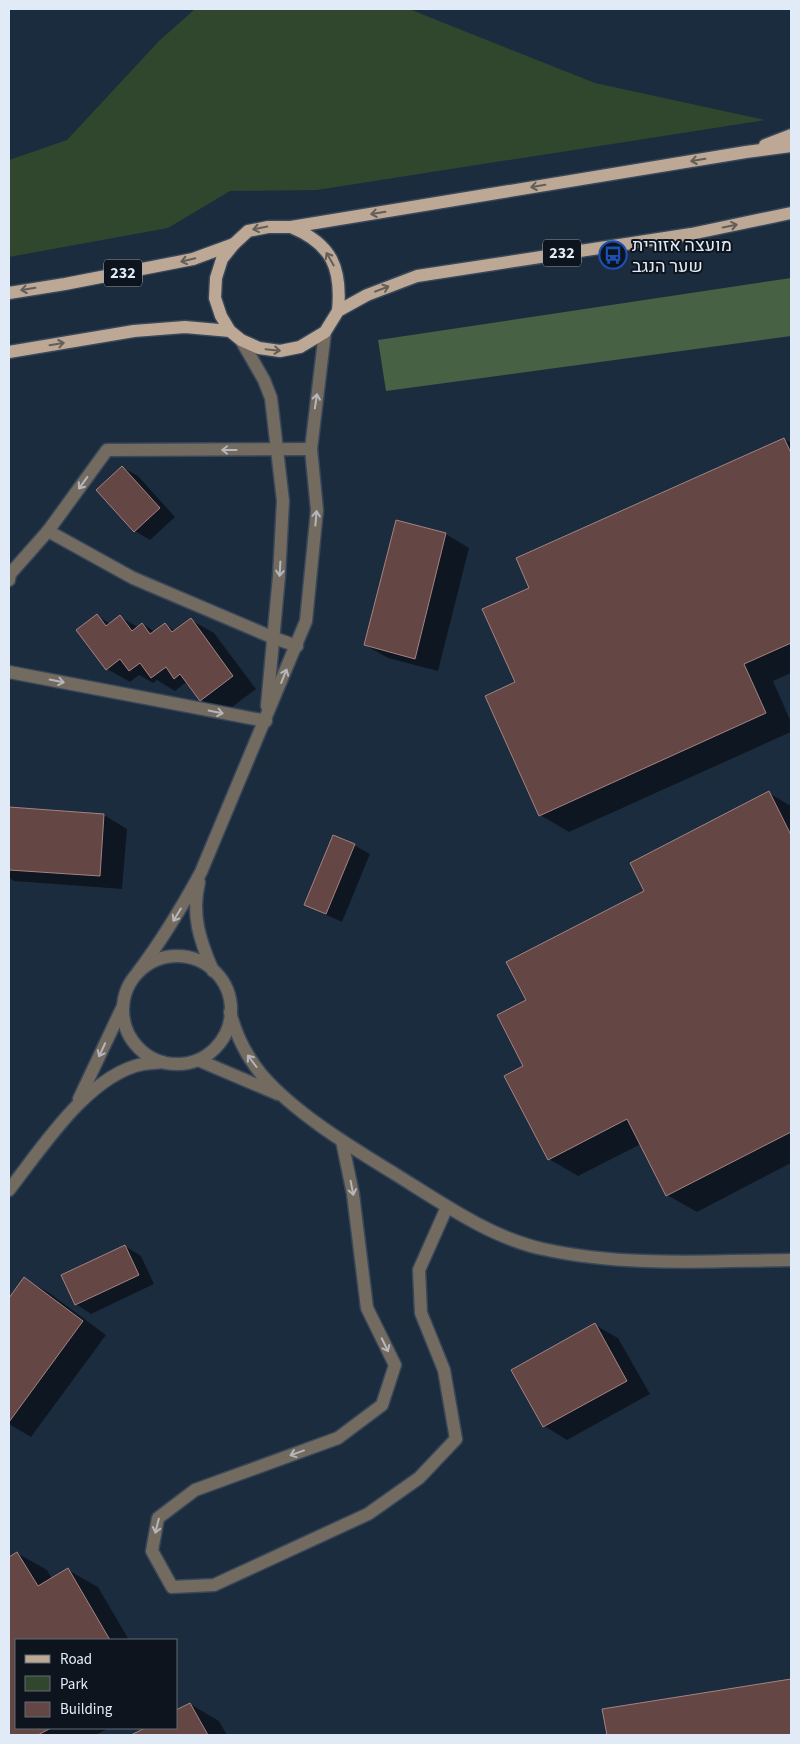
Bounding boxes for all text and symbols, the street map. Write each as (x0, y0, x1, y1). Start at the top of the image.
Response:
one-way arrow (691, 155, 707, 165)
one-way arrow (530, 182, 546, 192)
one-way arrow (370, 208, 386, 218)
one-way arrow (722, 220, 738, 230)
one-way arrow (252, 224, 268, 234)
place label: מועצה אזורית שער הנגב (632, 233, 732, 279)
road number: 232 (543, 240, 581, 266)
bus stop icon: מועצה אזורית שער הנגב (598, 240, 628, 270)
one-way arrow (325, 252, 335, 266)
one-way arrow (180, 256, 196, 265)
road number: 232 (104, 260, 142, 286)
one-way arrow (373, 284, 389, 293)
one-way arrow (21, 285, 37, 295)
one-way arrow (48, 338, 64, 348)
one-way arrow (265, 345, 281, 355)
one-way arrow (312, 393, 322, 409)
one-way arrow (222, 445, 238, 455)
one-way arrow (78, 476, 89, 489)
one-way arrow (311, 511, 321, 527)
one-way arrow (275, 560, 284, 576)
one-way arrow (280, 669, 290, 684)
one-way arrow (48, 677, 64, 686)
one-way arrow (208, 707, 224, 717)
one-way arrow (172, 907, 182, 921)
one-way arrow (97, 1042, 106, 1057)
one-way arrow (247, 1054, 257, 1068)
one-way arrow (348, 1180, 357, 1196)
one-way arrow (380, 1338, 390, 1353)
one-way arrow (290, 1449, 305, 1458)
one-way arrow (152, 1518, 161, 1534)
legend (15, 1639, 178, 1729)
text: Road (60, 1649, 92, 1670)
text: Park (60, 1674, 89, 1695)
text: Building (60, 1699, 113, 1720)

